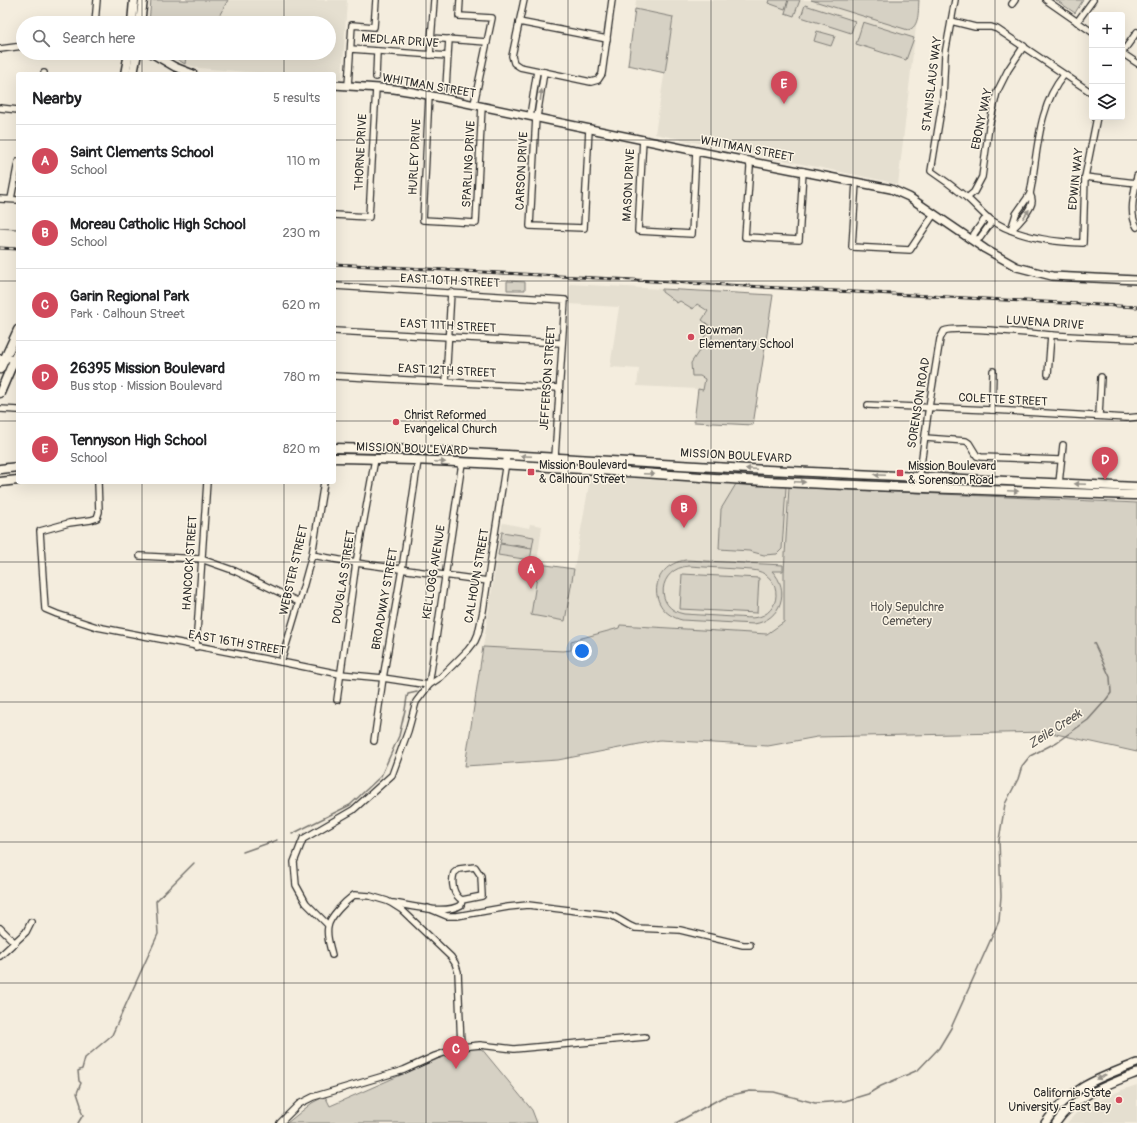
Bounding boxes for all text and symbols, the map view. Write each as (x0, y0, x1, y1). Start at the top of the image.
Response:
map controls (1089, 12, 1125, 120)
button: + (1089, 12, 1125, 48)
search box (16, 16, 336, 60)
icon: search (30, 27, 52, 49)
text: Search here (62, 29, 135, 48)
street label: MEDLAR DRIVE (361, 31, 439, 51)
street label: STANISLAUS WAY (919, 35, 945, 133)
button: − (1089, 48, 1125, 84)
street label: WHITMAN STREET (381, 70, 477, 102)
pin: E (771, 71, 797, 104)
button: layers (1089, 84, 1125, 120)
street label: EBONY WAY (968, 87, 996, 151)
text: Nearby (32, 88, 81, 109)
one-way arrow (538, 89, 544, 101)
text: 5 results (273, 90, 320, 106)
street label: THORNE DRIVE (351, 113, 371, 191)
street label: HURLEY DRIVE (406, 118, 424, 196)
street label: SPARLING DRIVE (459, 120, 479, 208)
street label: CARSON DRIVE (512, 131, 532, 211)
street label: WHITMAN STREET (699, 133, 795, 165)
text: Saint Clements School (70, 143, 214, 162)
street label: EDWIN WAY (1065, 147, 1087, 211)
street label: MASON DRIVE (620, 148, 638, 222)
text: A (41, 153, 49, 169)
text: 110 m (287, 153, 320, 169)
text: School (70, 162, 107, 178)
one-way arrow (1022, 209, 1030, 219)
text: Moreau Catholic High School (70, 215, 246, 234)
text: B (41, 225, 49, 241)
text: 230 m (283, 225, 320, 241)
text: School (70, 234, 107, 250)
street label: EAST 10TH STREET (400, 271, 501, 291)
text: Garin Regional Park (70, 287, 189, 306)
text: C (41, 297, 49, 313)
text: 620 m (282, 297, 320, 313)
text: Park · Calhoun Street (70, 306, 185, 322)
street label: LUVENA DRIVE (1006, 313, 1084, 333)
street label: EAST 11TH STREET (400, 316, 497, 336)
place label: Bowman Elementary School (699, 323, 794, 352)
street label: JEFFERSON STREET (537, 325, 559, 431)
marker: Bowman Elementary School (686, 332, 696, 342)
street label: SORENSON ROAD (904, 356, 934, 449)
text: 26395 Mission Boulevard (70, 359, 225, 378)
street label: EAST 12TH STREET (398, 361, 497, 381)
text: D (41, 369, 49, 385)
text: 780 m (283, 369, 320, 385)
text: Bus stop · Mission Boulevard (70, 378, 222, 394)
street label: COLETTE STREET (958, 390, 1048, 410)
place label: Christ Reformed Evangelical Church (404, 408, 497, 437)
marker: Christ Reformed Evangelical Church (391, 417, 401, 427)
text: Tennyson High School (70, 431, 207, 450)
street label: MISSION BOULEVARD (356, 440, 469, 458)
text: E (42, 441, 48, 457)
text: 820 m (283, 441, 320, 457)
street label: MISSION BOULEVARD (680, 446, 793, 466)
pin: D (1092, 447, 1118, 480)
text: School (70, 450, 107, 466)
one-way arrow (520, 452, 532, 459)
place label: Mission Boulevard & Calhoun Street (539, 458, 627, 487)
one-way arrow (434, 459, 447, 465)
place label: Mission Boulevard & Sorenson Road (908, 459, 996, 488)
one-way arrow (745, 466, 757, 473)
marker: Mission Boulevard & Calhoun Street (526, 467, 536, 477)
marker: Mission Boulevard & Sorenson Road (895, 468, 905, 478)
one-way arrow (643, 471, 656, 477)
one-way arrow (874, 471, 886, 478)
one-way arrow (794, 479, 806, 486)
one-way arrow (1073, 481, 1086, 487)
one-way arrow (1007, 487, 1019, 494)
pin: B (671, 495, 697, 528)
street label: HANCOCK STREET (179, 515, 201, 611)
street label: WEBSTER STREET (276, 523, 312, 617)
street label: KELLOGG AVENUE (419, 524, 449, 620)
street label: CALHOUN STREET (461, 527, 493, 624)
street label: DOUGLAS STREET (329, 529, 359, 625)
street label: BROADWAY STREET (369, 546, 401, 651)
pin: A (518, 556, 544, 589)
park label: Holy Sepulchre Cemetery (870, 600, 944, 629)
street label: EAST 16TH STREET (187, 627, 287, 659)
your location (572, 641, 592, 661)
water label: Zeile Creek (1025, 705, 1086, 752)
pin: C (443, 1036, 469, 1069)
one-way arrow (1095, 1074, 1106, 1080)
place label: California State University - East Bay (1008, 1086, 1111, 1115)
marker: California State University - East Bay (1114, 1095, 1124, 1105)

